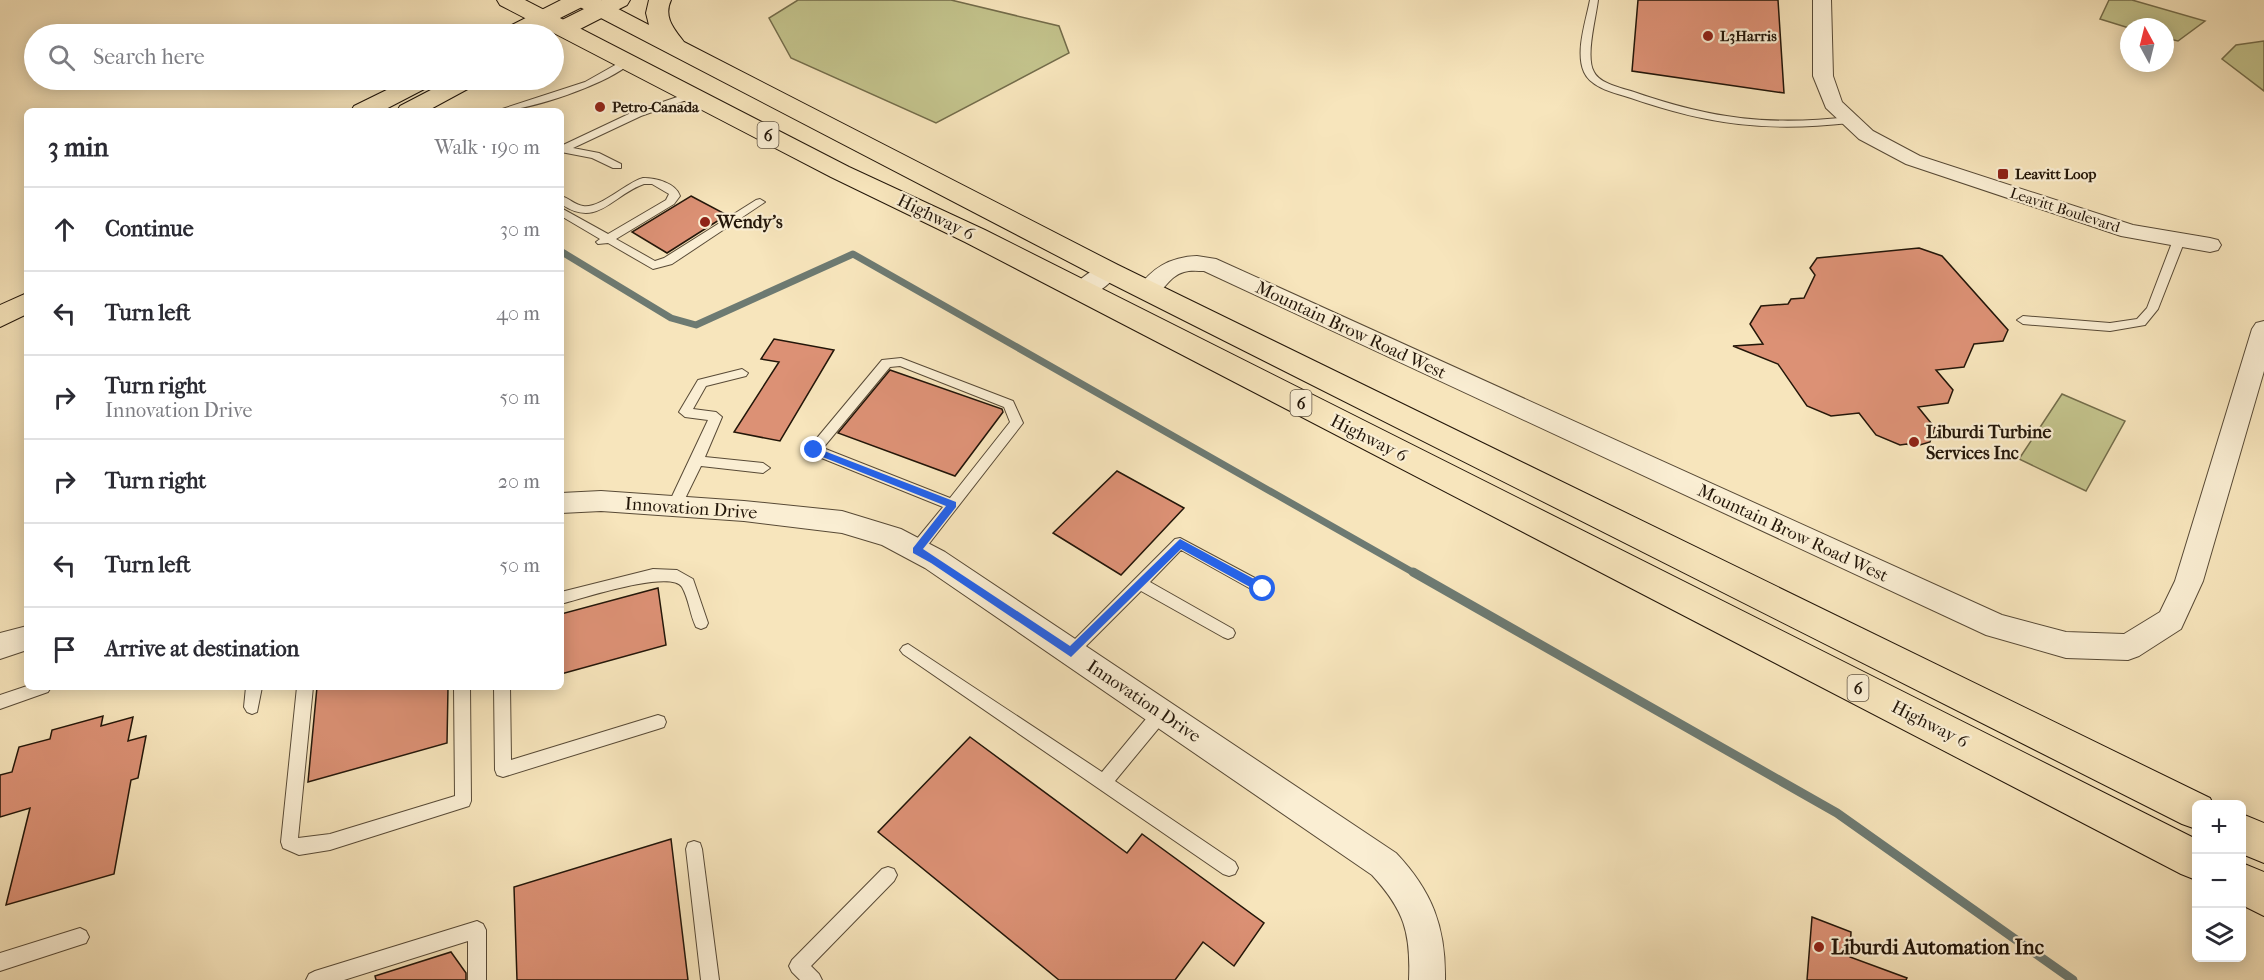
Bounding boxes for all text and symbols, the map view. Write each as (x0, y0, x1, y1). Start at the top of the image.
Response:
north arrow (2120, 18, 2174, 72)
search box (24, 24, 564, 90)
place label: L3Harris (1720, 27, 1777, 45)
marker: L3Harris (1701, 29, 1715, 43)
icon: search (45, 41, 78, 74)
text: Search here (93, 44, 205, 70)
place label: Petro-Canada (612, 98, 700, 116)
marker: Petro-Canada (593, 100, 607, 114)
road number: 6 (758, 122, 778, 148)
text: 3 min (48, 132, 109, 163)
text: Walk · 190 m (434, 136, 540, 159)
place label: Leavitt Loop (2015, 165, 2096, 183)
marker: Leavitt Loop (1996, 167, 2010, 181)
street label: Leavitt Boulevard (2008, 184, 2123, 237)
street label: Highway 6 (894, 190, 978, 245)
place label: Wendy's (716, 212, 783, 233)
icon: ahead (48, 213, 81, 246)
marker: Wendy's (698, 215, 712, 229)
text: Continue (105, 216, 194, 242)
text: 30 m (500, 218, 540, 241)
street label: Mountain Brow Road West (1252, 277, 1450, 384)
icon: left (48, 297, 81, 330)
text: Turn left (105, 300, 191, 326)
text: 40 m (496, 302, 540, 325)
text: Turn right (105, 373, 206, 399)
icon: right (48, 381, 81, 414)
text: 50 m (499, 386, 540, 409)
road number: 6 (1290, 390, 1312, 416)
text: Innovation Drive (105, 399, 252, 422)
street label: Highway 6 (1327, 410, 1411, 467)
place label: Liburdi Turbine Services Inc (1926, 422, 2051, 464)
marker: Liburdi Turbine Services Inc (1907, 435, 1921, 449)
route end (800, 436, 826, 462)
icon: right (48, 465, 81, 498)
text: Turn right (105, 468, 206, 494)
text: 20 m (498, 470, 540, 493)
street label: Mountain Brow Road West (1694, 480, 1892, 587)
street label: Innovation Drive (624, 493, 758, 524)
icon: left (48, 549, 81, 582)
text: Turn left (105, 552, 191, 578)
text: 50 m (499, 554, 540, 577)
route start (1249, 575, 1275, 601)
icon: arrive (48, 633, 81, 666)
text: Arrive at destination (105, 636, 299, 662)
street label: Innovation Drive (1083, 656, 1205, 747)
road number: 6 (1848, 675, 1868, 701)
street label: Highway 6 (1888, 696, 1972, 753)
map controls (2192, 800, 2246, 962)
button: + (2192, 800, 2246, 854)
button: − (2192, 854, 2246, 908)
button: layers (2192, 908, 2246, 962)
place label: Liburdi Automation Inc (1831, 935, 2044, 959)
marker: Liburdi Automation Inc (1812, 940, 1826, 954)

